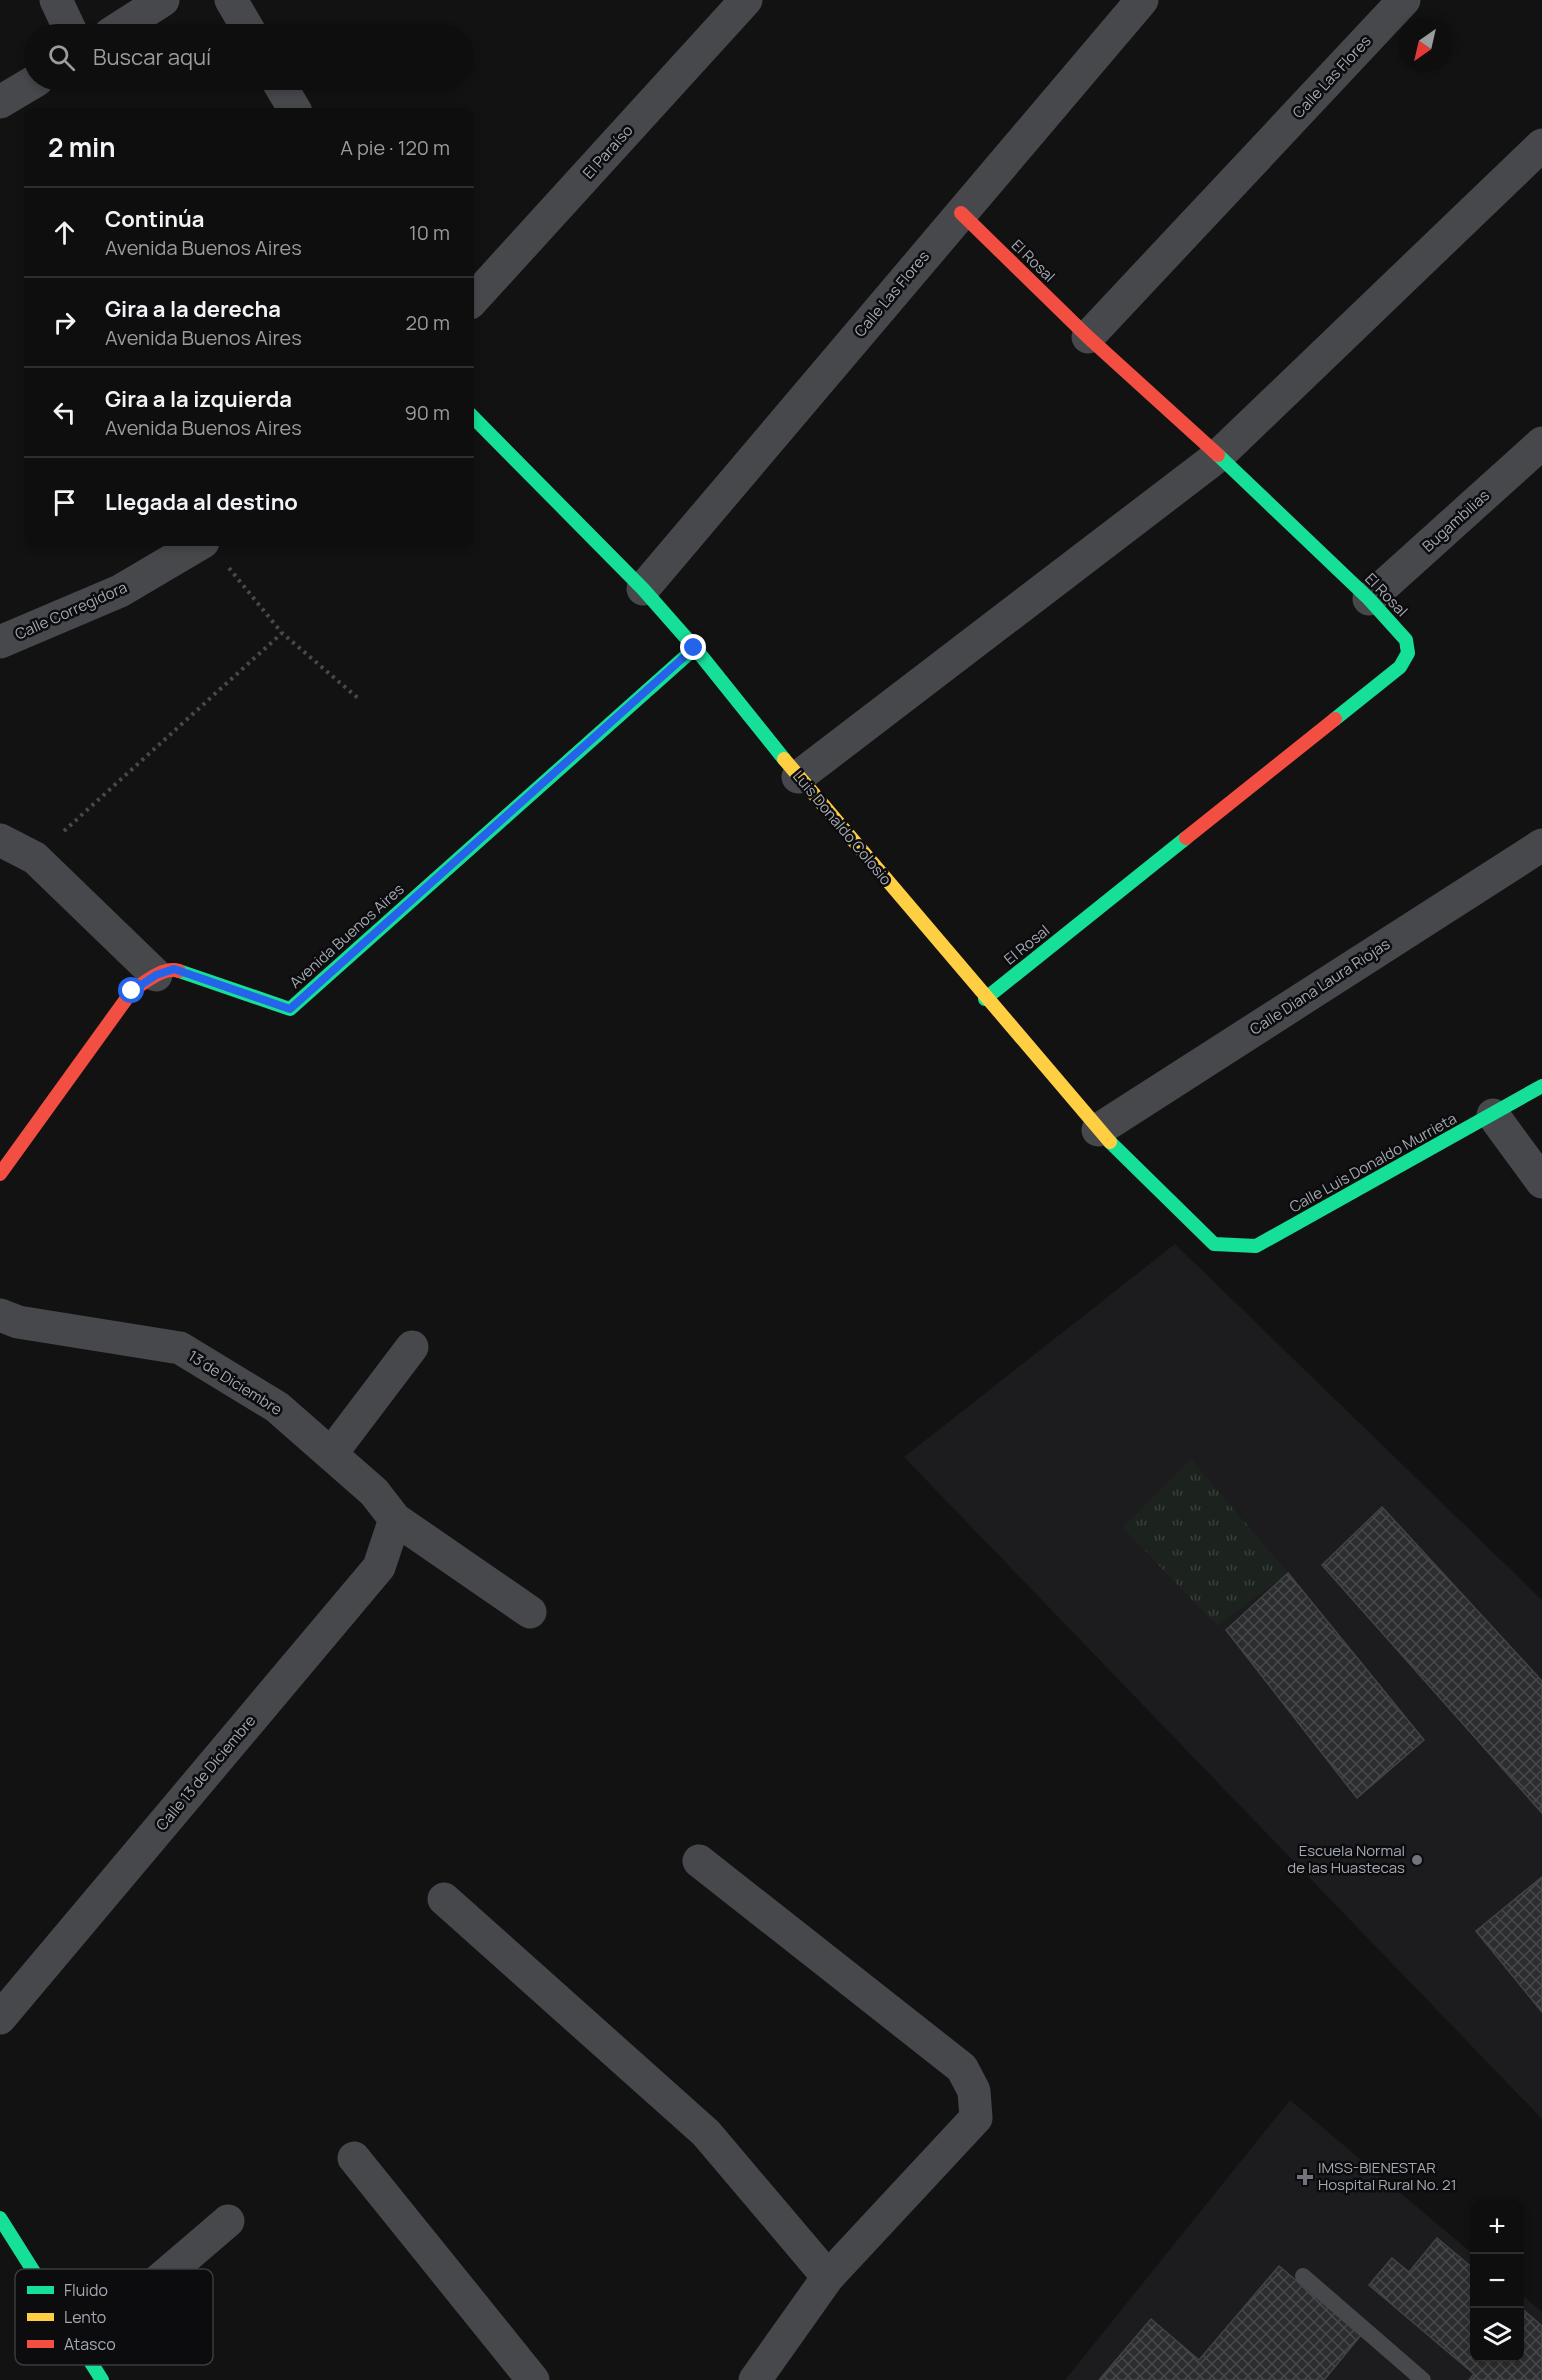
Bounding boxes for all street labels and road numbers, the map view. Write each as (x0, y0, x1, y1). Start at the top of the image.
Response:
street label: Calle Las Flores (1288, 30, 1376, 123)
street label: El Paraíso (578, 120, 638, 183)
street label: El Rosal (1007, 235, 1060, 287)
street label: Calle Las Flores (849, 246, 934, 341)
street label: Bugambilias (1418, 485, 1494, 556)
street label: El Rosal (1360, 568, 1412, 621)
street label: Calle Corregidora (11, 576, 130, 645)
street label: Luis Donaldo Colosio (788, 766, 897, 890)
street label: Avenida Buenos Aires (285, 878, 409, 993)
street label: El Rosal (999, 920, 1054, 969)
street label: Calle Diana Laura Riojas (1246, 933, 1394, 1040)
street label: Calle Luis Donaldo Murrieta (1285, 1108, 1460, 1217)
street label: 13 de Diciembre (184, 1345, 286, 1420)
street label: Calle 13 de Diciembre (151, 1710, 260, 1835)

